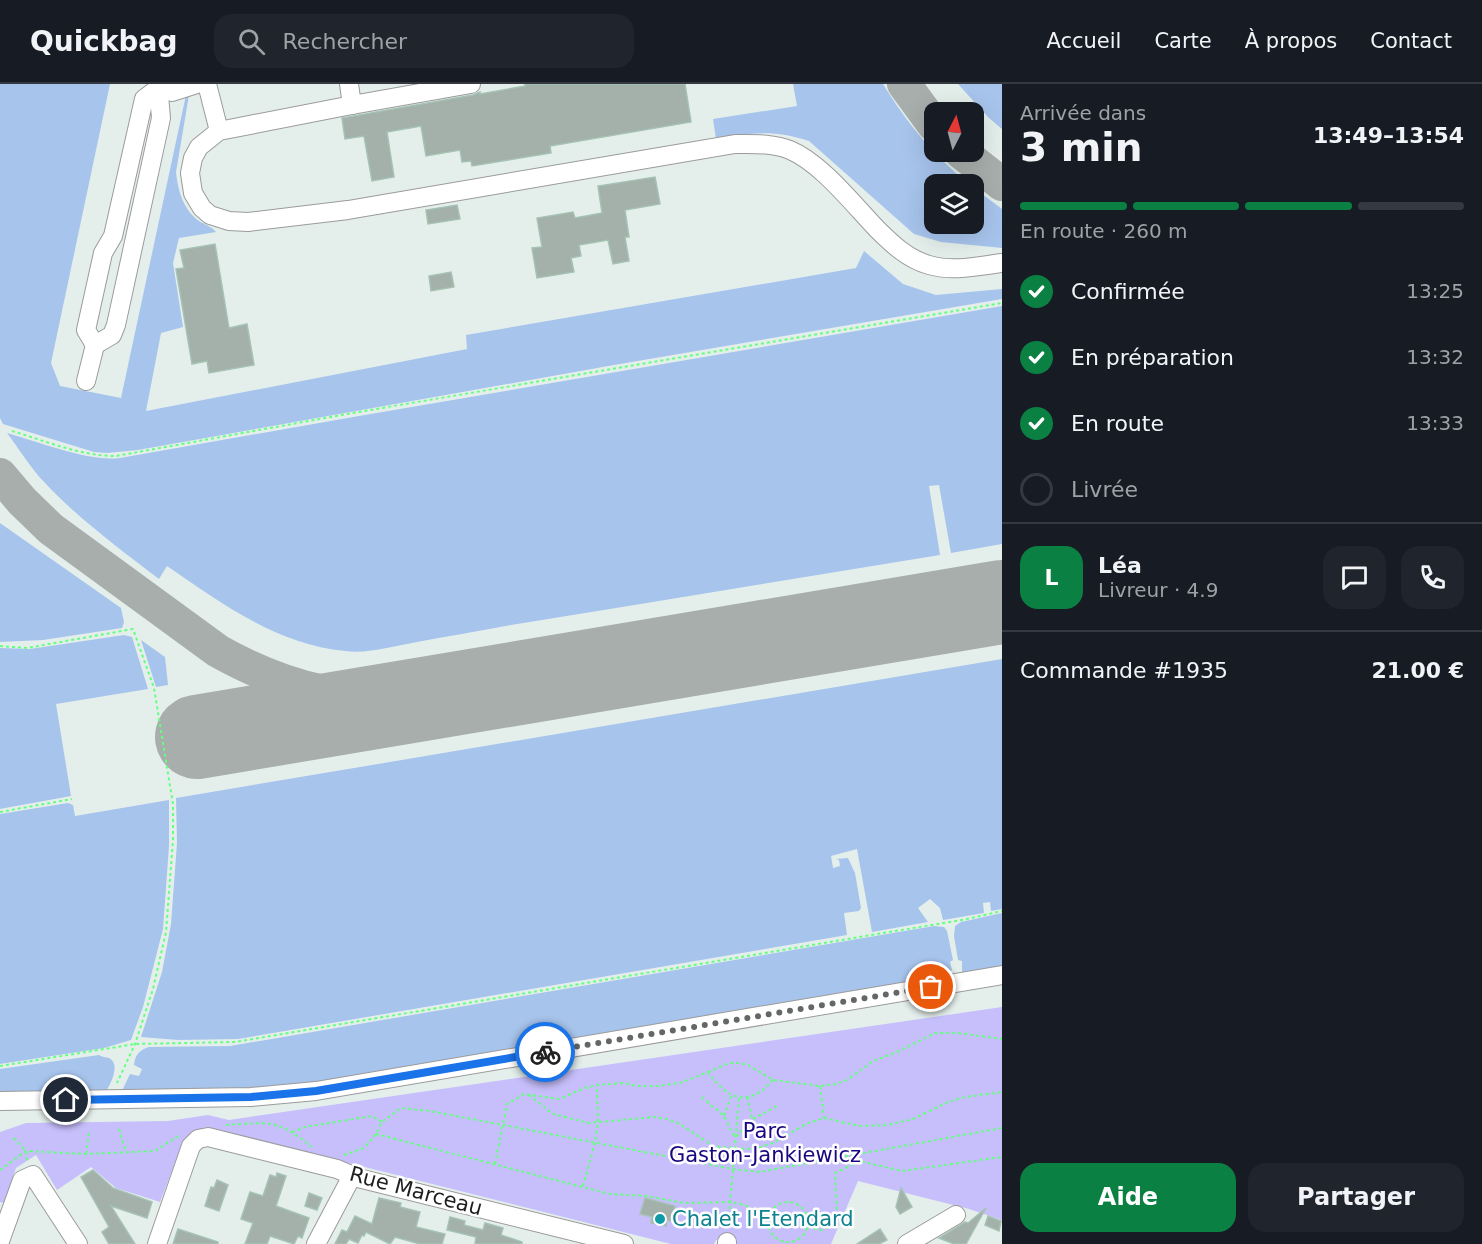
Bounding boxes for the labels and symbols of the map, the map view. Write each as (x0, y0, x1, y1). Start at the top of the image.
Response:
north arrow (924, 102, 984, 162)
pin (905, 961, 956, 1012)
courier (515, 1022, 575, 1082)
pin (40, 1074, 91, 1125)
park label: Parc Gaston-Jankiewicz (669, 1119, 861, 1167)
street label: Rue Marceau (347, 1162, 485, 1220)
place label: Chalet l'Etendard (672, 1207, 854, 1231)
marker: Chalet l'Etendard (653, 1212, 667, 1226)

